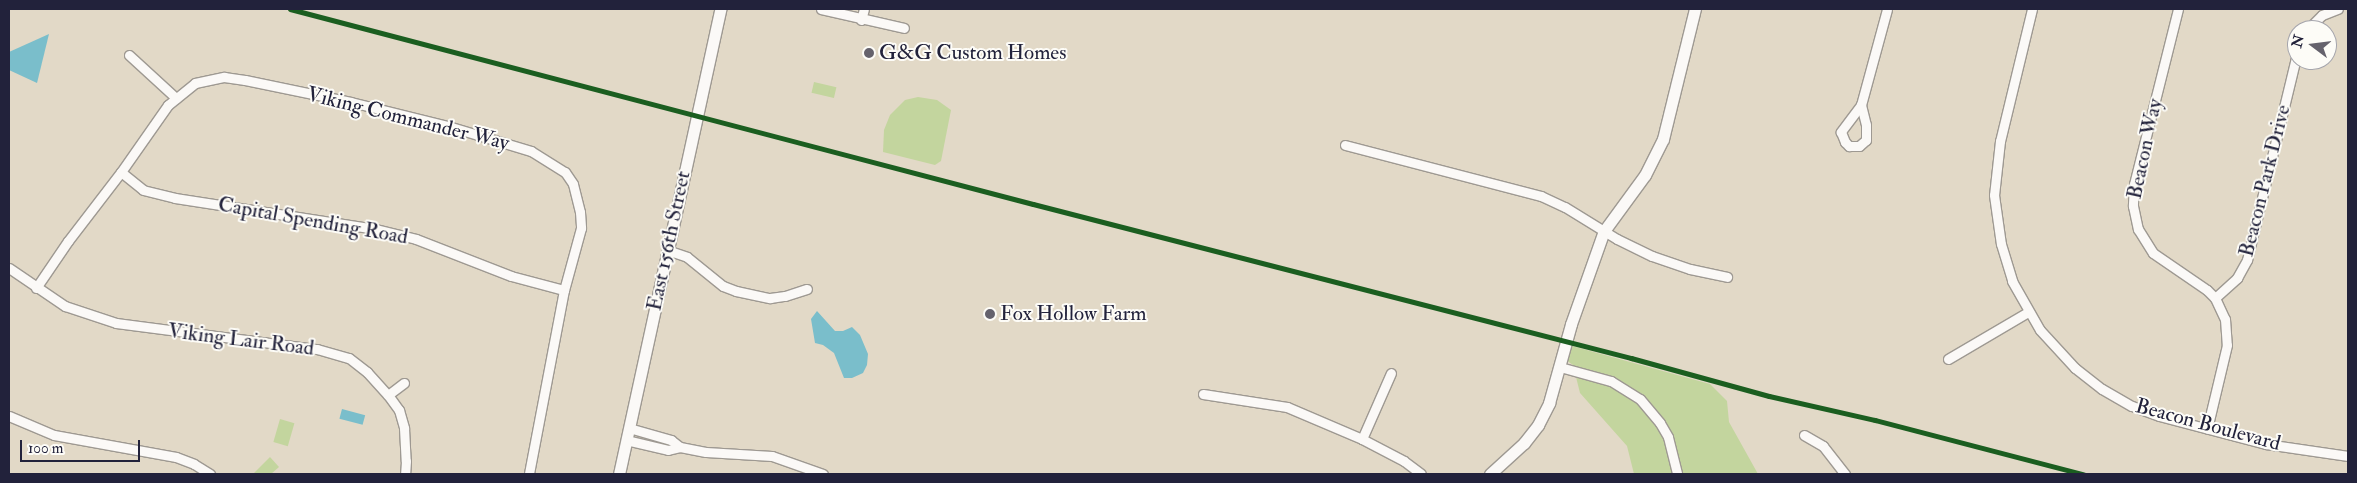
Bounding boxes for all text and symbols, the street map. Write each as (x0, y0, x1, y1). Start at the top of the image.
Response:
north arrow (2287, 20, 2337, 70)
text: N (2288, 33, 2308, 50)
place label: G&G Custom Homes (879, 40, 1066, 66)
marker: G&G Custom Homes (863, 47, 875, 59)
street label: Viking Commander Way (304, 82, 512, 156)
street label: Beacon Way (2122, 96, 2168, 202)
street label: Beacon Park Drive (2234, 102, 2296, 260)
street label: East 156th Street (642, 169, 696, 313)
street label: Capital Spending Road (216, 192, 410, 250)
place label: Fox Hollow Farm (1000, 301, 1147, 327)
marker: Fox Hollow Farm (984, 308, 996, 320)
street label: Viking Lair Road (166, 319, 316, 361)
street label: Beacon Boulevard (2133, 393, 2283, 457)
scale bar (22, 430, 142, 462)
text: 100 m (28, 439, 63, 458)

